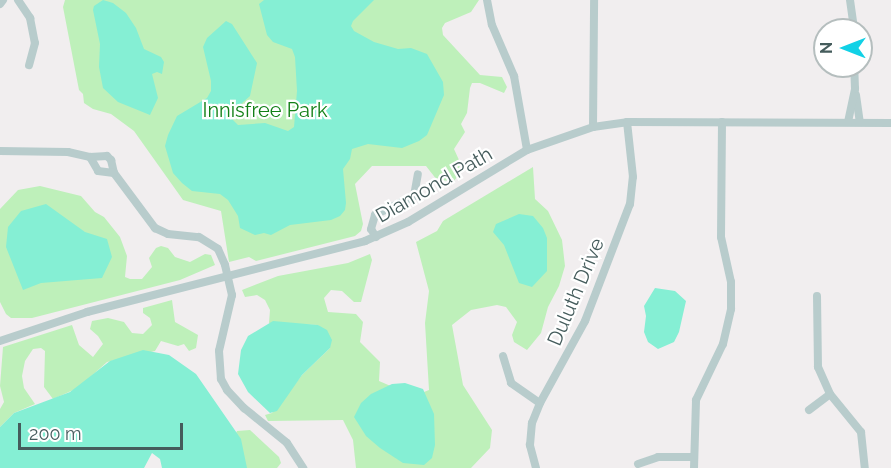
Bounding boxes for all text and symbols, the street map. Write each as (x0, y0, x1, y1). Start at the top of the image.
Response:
north arrow (813, 18, 873, 78)
text: N (817, 42, 836, 54)
park label: Innisfree Park (202, 98, 328, 122)
street label: Diamond Path (371, 142, 497, 228)
street label: Duluth Drive (543, 235, 609, 349)
scale bar (21, 411, 186, 449)
text: 200 m (29, 423, 82, 444)

